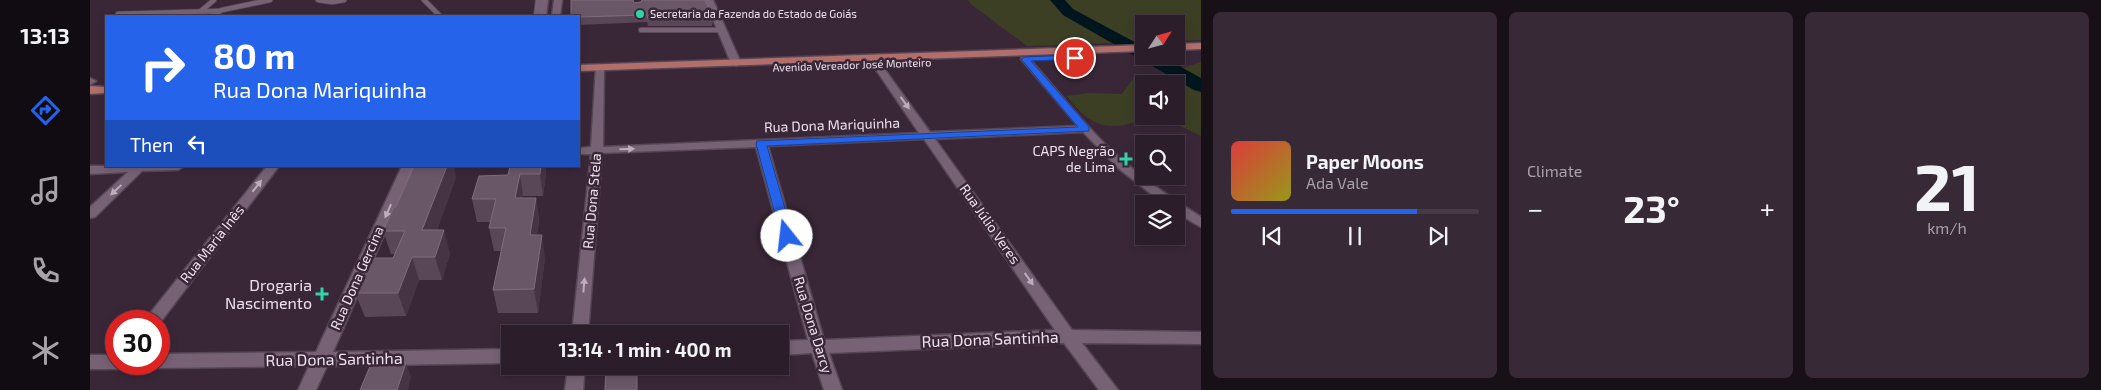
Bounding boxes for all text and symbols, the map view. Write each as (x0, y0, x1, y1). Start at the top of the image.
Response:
place label: Secretaria da Fazenda do Estado de Goiás (650, 7, 857, 20)
marker: Secretaria da Fazenda do Estado de Goiás (634, 8, 646, 20)
north arrow (1135, 15, 1185, 65)
map controls (1135, 15, 1185, 245)
text: 13:13 (20, 22, 70, 48)
text: 80 m (213, 34, 295, 76)
icon: right (130, 35, 195, 100)
pin (1054, 37, 1096, 79)
icon: arrive (1061, 44, 1089, 72)
street label: Avenida Vereador José Monteiro (772, 55, 932, 74)
button: sound (1135, 75, 1185, 125)
text: Rua Dona Mariquinha (213, 76, 427, 102)
icon: directions (28, 93, 63, 128)
one-way arrow (899, 96, 910, 109)
street label: Rua Dona Mariquinha (764, 114, 900, 135)
icon: left (183, 130, 211, 158)
text: Then (130, 133, 173, 156)
button: search (1135, 135, 1185, 185)
place label: CAPS Negrão de Lima (1033, 142, 1115, 175)
one-way arrow (620, 145, 636, 153)
text: 21 (1914, 146, 1980, 224)
text: Paper Moons (1306, 150, 1424, 173)
street label: Rua Dona Stela (579, 152, 604, 250)
marker: CAPS Negrão de Lima (1119, 152, 1133, 166)
text: Climate (1527, 161, 1582, 180)
icon: music (28, 173, 63, 208)
text: Ada Vale (1306, 173, 1369, 192)
one-way arrow (252, 180, 263, 193)
street label: Rua Júlio Veres (957, 180, 1024, 267)
one-way arrow (110, 184, 122, 196)
text: 23° (1623, 185, 1680, 231)
text: − (1527, 191, 1543, 225)
text: + (1760, 191, 1775, 225)
button: layers (1135, 195, 1185, 245)
street label: Rua Maria Inês (176, 202, 247, 286)
one-way arrow (383, 204, 391, 218)
position arrow (760, 209, 812, 261)
text: km/h (1927, 218, 1967, 237)
icon: previous (1258, 222, 1286, 250)
icon: pause (1341, 222, 1369, 250)
icon: next (1424, 222, 1452, 250)
street label: Rua Dona Gercina (326, 223, 387, 332)
icon: phone (28, 253, 63, 288)
one-way arrow (1024, 272, 1034, 286)
street label: Rua Dona Darcy (791, 274, 836, 376)
place label: Drogaria Nascimento (225, 275, 312, 312)
one-way arrow (580, 277, 588, 293)
marker: Drogaria Nascimento (316, 288, 328, 300)
speed limit sign: 30 (105, 310, 170, 375)
street label: Rua Dona Santinha (921, 327, 1059, 350)
icon: climate (28, 333, 63, 368)
text: 13:14 · 1 min · 400 m (559, 338, 731, 361)
street label: Rua Dona Santinha (265, 348, 403, 369)

